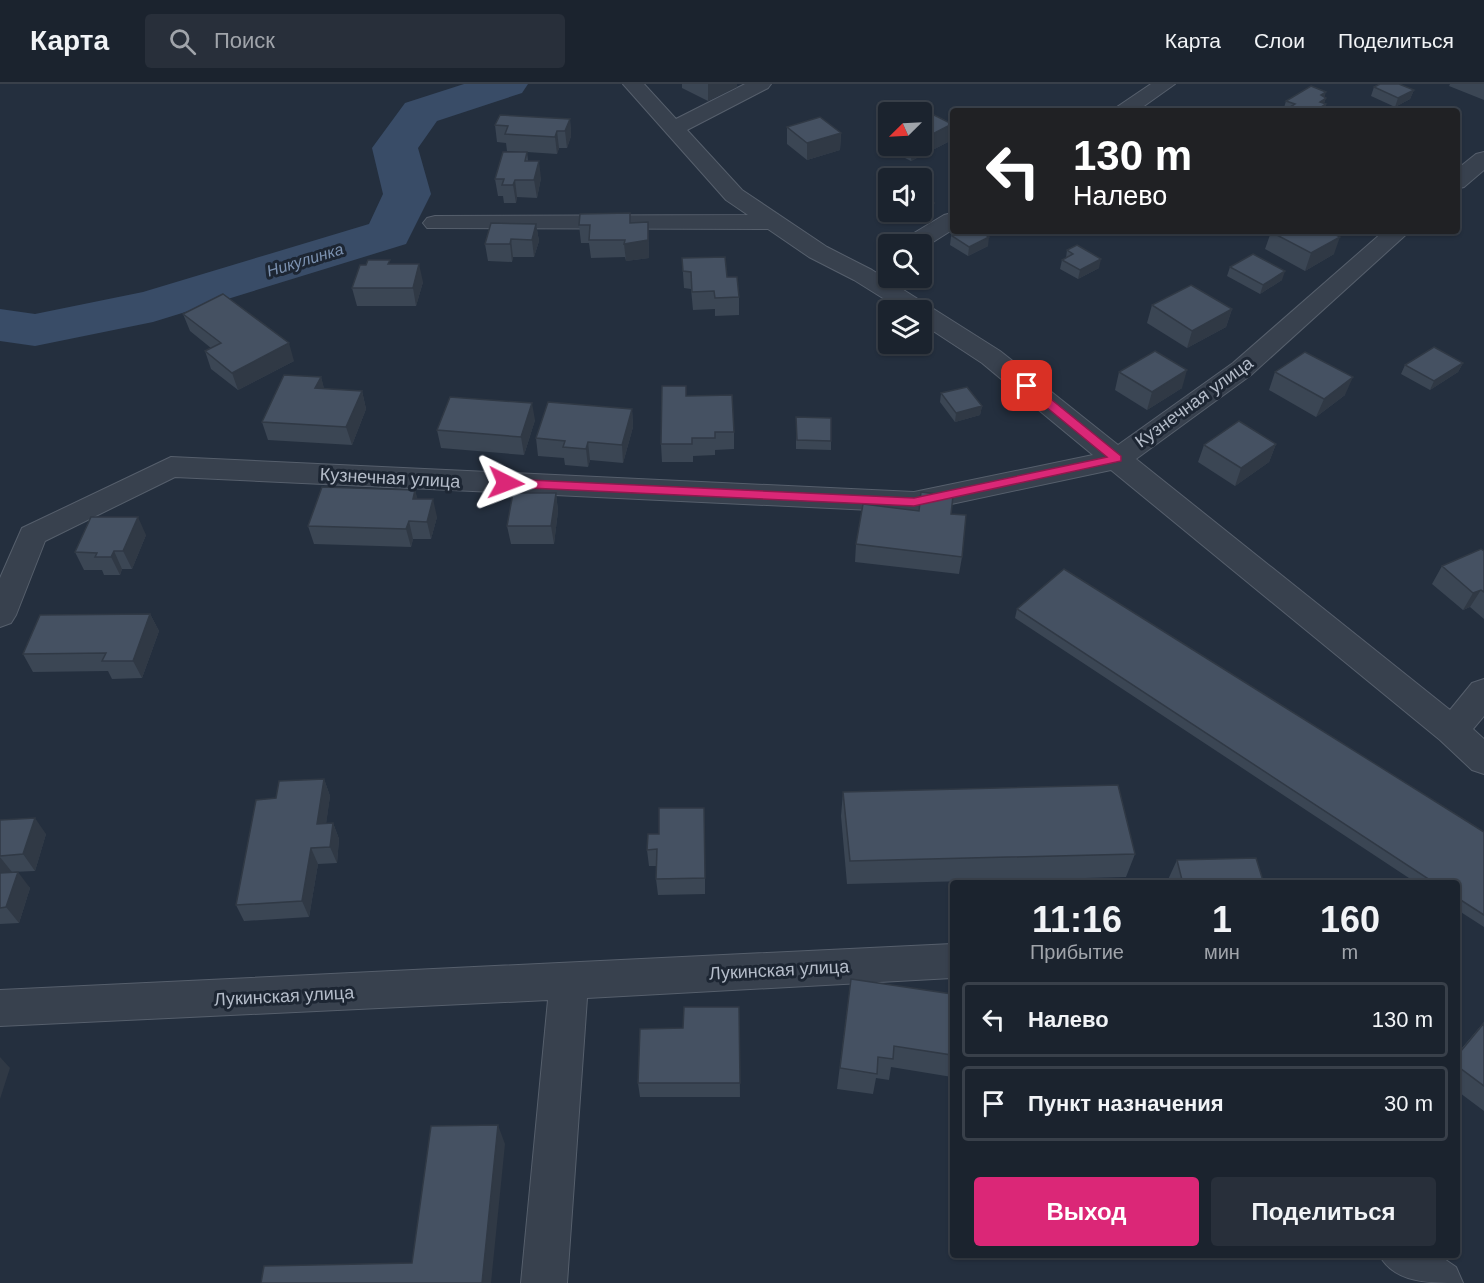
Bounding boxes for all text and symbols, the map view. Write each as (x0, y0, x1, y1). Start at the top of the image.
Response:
search box (145, 14, 565, 68)
text: Карта (30, 25, 109, 56)
icon: search (166, 25, 199, 58)
text: Поиск (214, 28, 275, 53)
text: Карта (1165, 29, 1221, 52)
text: Слои (1254, 29, 1305, 52)
text: Поделиться (1338, 29, 1454, 52)
north arrow (878, 102, 932, 156)
map controls (878, 102, 932, 354)
icon: left (974, 132, 1052, 210)
text: 130 m (1073, 132, 1192, 179)
button: sound (878, 168, 932, 222)
text: Налево (1073, 181, 1167, 211)
button: search (878, 234, 932, 288)
water label: Никулинка (265, 240, 345, 280)
button: layers (878, 300, 932, 354)
street label: Кузнечная улица (1131, 352, 1258, 451)
pin (1001, 360, 1052, 411)
icon: arrive (1010, 369, 1043, 402)
position arrow (474, 451, 538, 515)
street label: Кузнечная улица (319, 464, 462, 492)
text: 11:16 (1032, 899, 1122, 940)
text: 1 (1212, 899, 1232, 940)
text: 160 (1320, 899, 1380, 940)
text: Прибытие (1030, 941, 1124, 963)
text: мин (1204, 941, 1240, 963)
text: m (1342, 941, 1358, 963)
street label: Лукинская улица (708, 956, 851, 984)
street label: Лукинская улица (213, 982, 356, 1010)
icon: left (977, 1003, 1010, 1036)
text: Налево (1028, 1007, 1109, 1032)
text: 130 m (1372, 1007, 1433, 1032)
icon: arrive (977, 1087, 1010, 1120)
text: Пункт назначения (1028, 1091, 1224, 1116)
text: 30 m (1384, 1091, 1433, 1116)
button: Выход (974, 1177, 1199, 1246)
button: Поделиться (1211, 1177, 1436, 1246)

